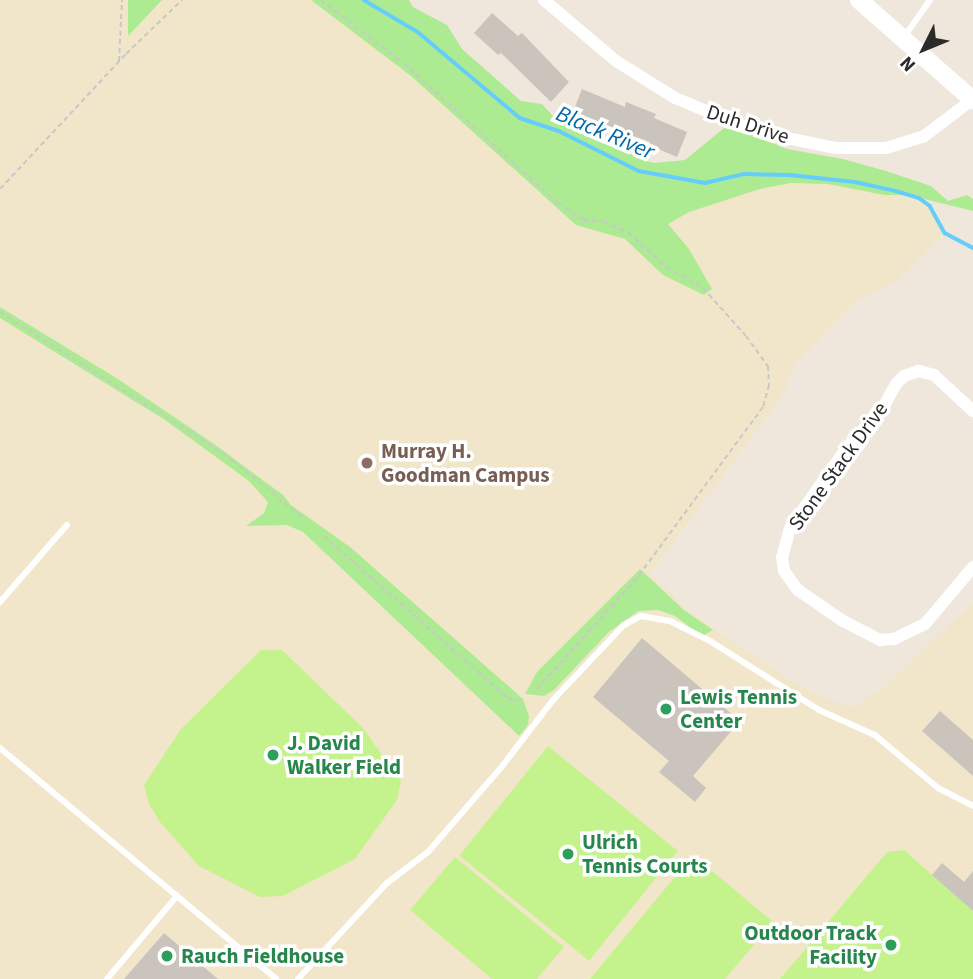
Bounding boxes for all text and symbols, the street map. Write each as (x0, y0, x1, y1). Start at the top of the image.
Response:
north arrow (889, 14, 959, 84)
text: N (894, 50, 922, 77)
street label: Duh Drive (703, 99, 793, 149)
water label: Black River (552, 100, 658, 166)
street label: Stone Stack Drive (783, 397, 893, 535)
place label: Murray H. Goodman Campus (381, 438, 550, 488)
marker: Murray H. Goodman Campus (359, 455, 375, 471)
place label: Lewis Tennis Center (680, 684, 797, 734)
marker: Lewis Tennis Center (658, 701, 674, 717)
place label: J. David Walker Field (287, 730, 401, 780)
marker: J. David Walker Field (265, 747, 281, 763)
place label: Ulrich Tennis Courts (582, 829, 708, 879)
marker: Ulrich Tennis Courts (560, 846, 576, 862)
place label: Outdoor Track Facility (744, 920, 877, 970)
marker: Outdoor Track Facility (883, 937, 899, 953)
place label: Rauch Fieldhouse (181, 943, 344, 969)
marker: Rauch Fieldhouse (159, 948, 175, 964)

